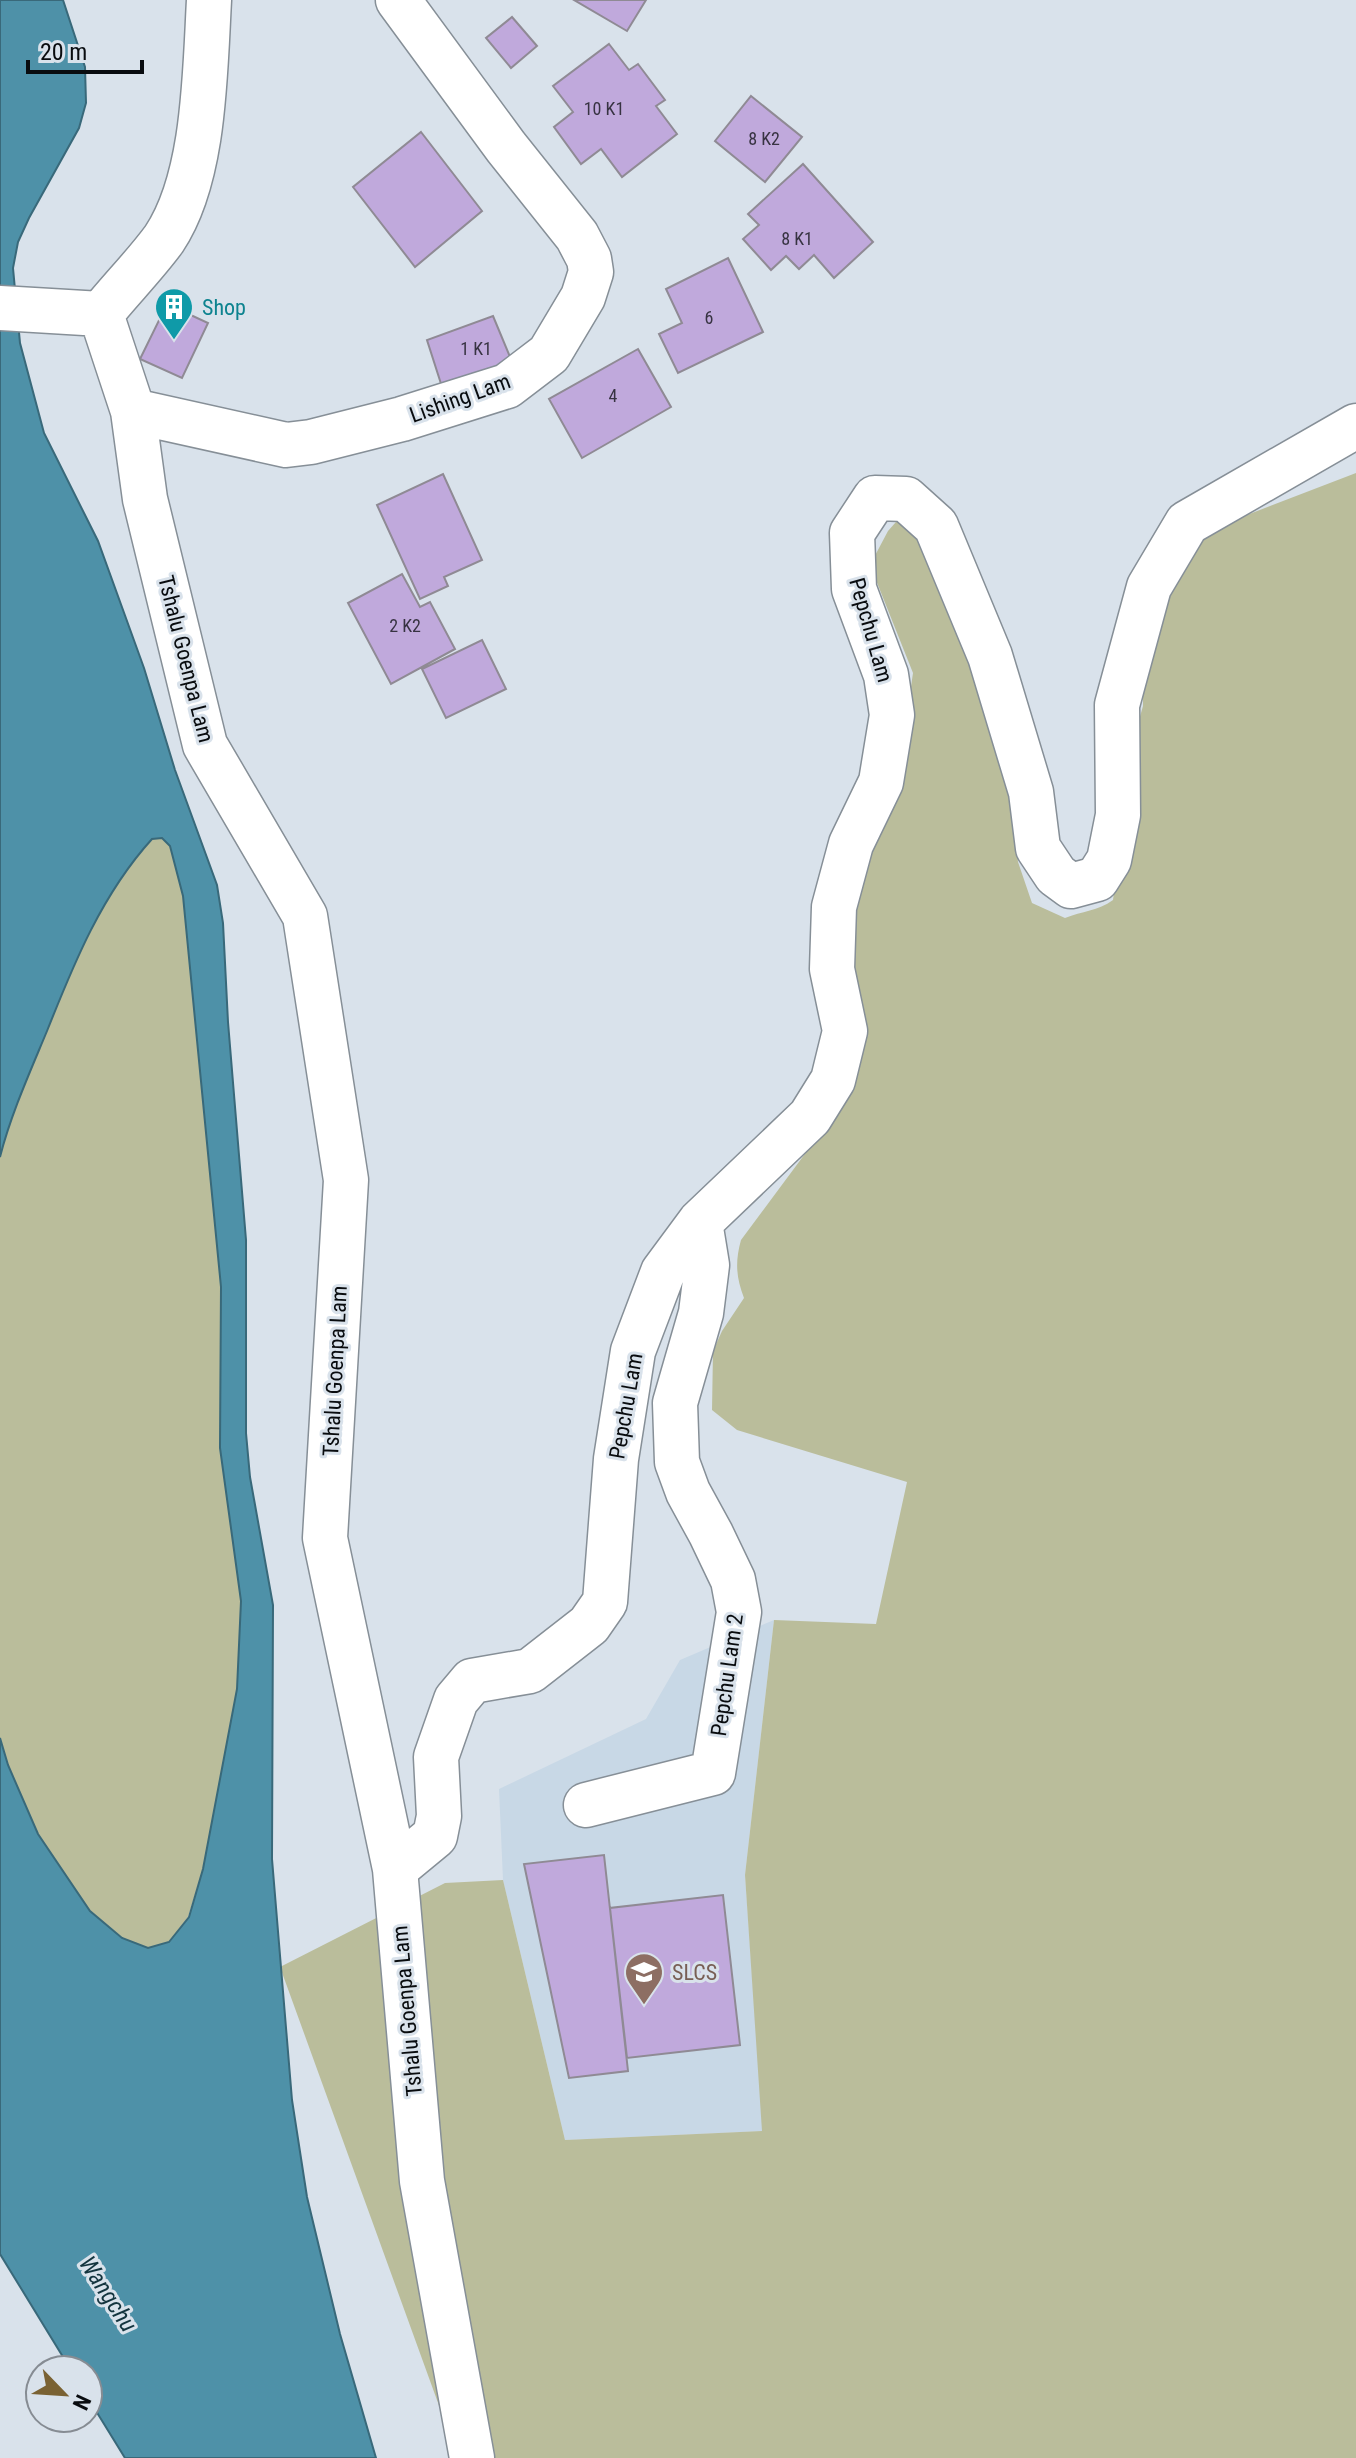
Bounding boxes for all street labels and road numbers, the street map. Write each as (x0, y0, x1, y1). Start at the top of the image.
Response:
street label: Lishing Lam (406, 368, 514, 428)
street label: Tshalu Goenpa Lam (153, 573, 219, 745)
street label: Pepchu Lam (844, 575, 898, 685)
street label: Tshalu Goenpa Lam (318, 1285, 352, 1457)
street label: Pepchu Lam (604, 1351, 648, 1461)
street label: Pepchu Lam 2 (706, 1612, 748, 1738)
street label: Tshalu Goenpa Lam (387, 1925, 427, 2097)

